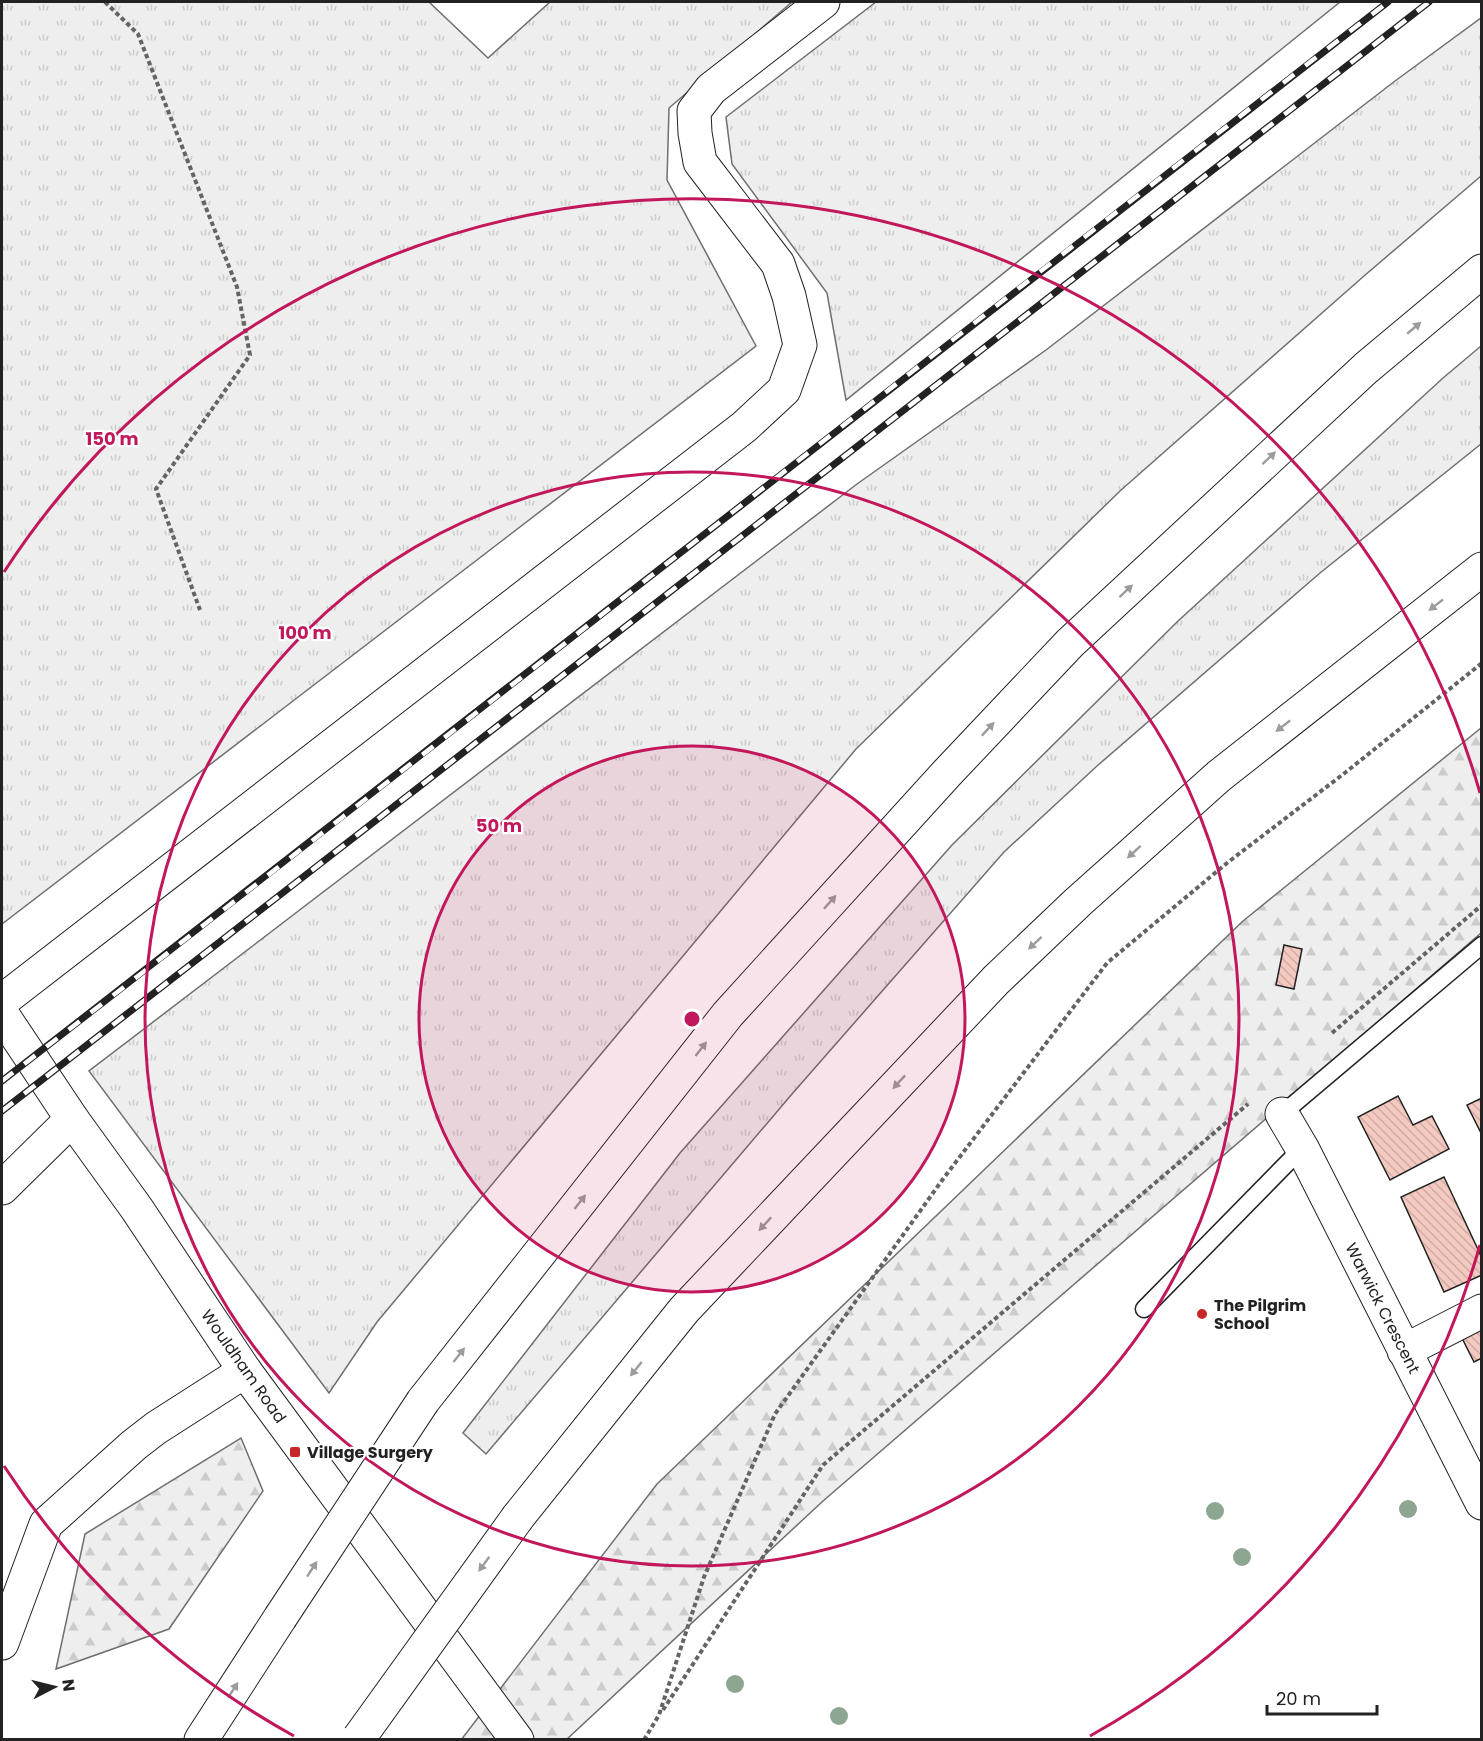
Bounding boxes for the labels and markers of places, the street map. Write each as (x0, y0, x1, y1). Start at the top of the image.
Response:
centre of rings (682, 1009, 702, 1029)
place label: The Pilgrim School (1214, 1294, 1306, 1335)
marker: The Pilgrim School (1195, 1307, 1209, 1321)
place label: Village Surgery (307, 1441, 434, 1464)
marker: Village Surgery (288, 1445, 302, 1459)

